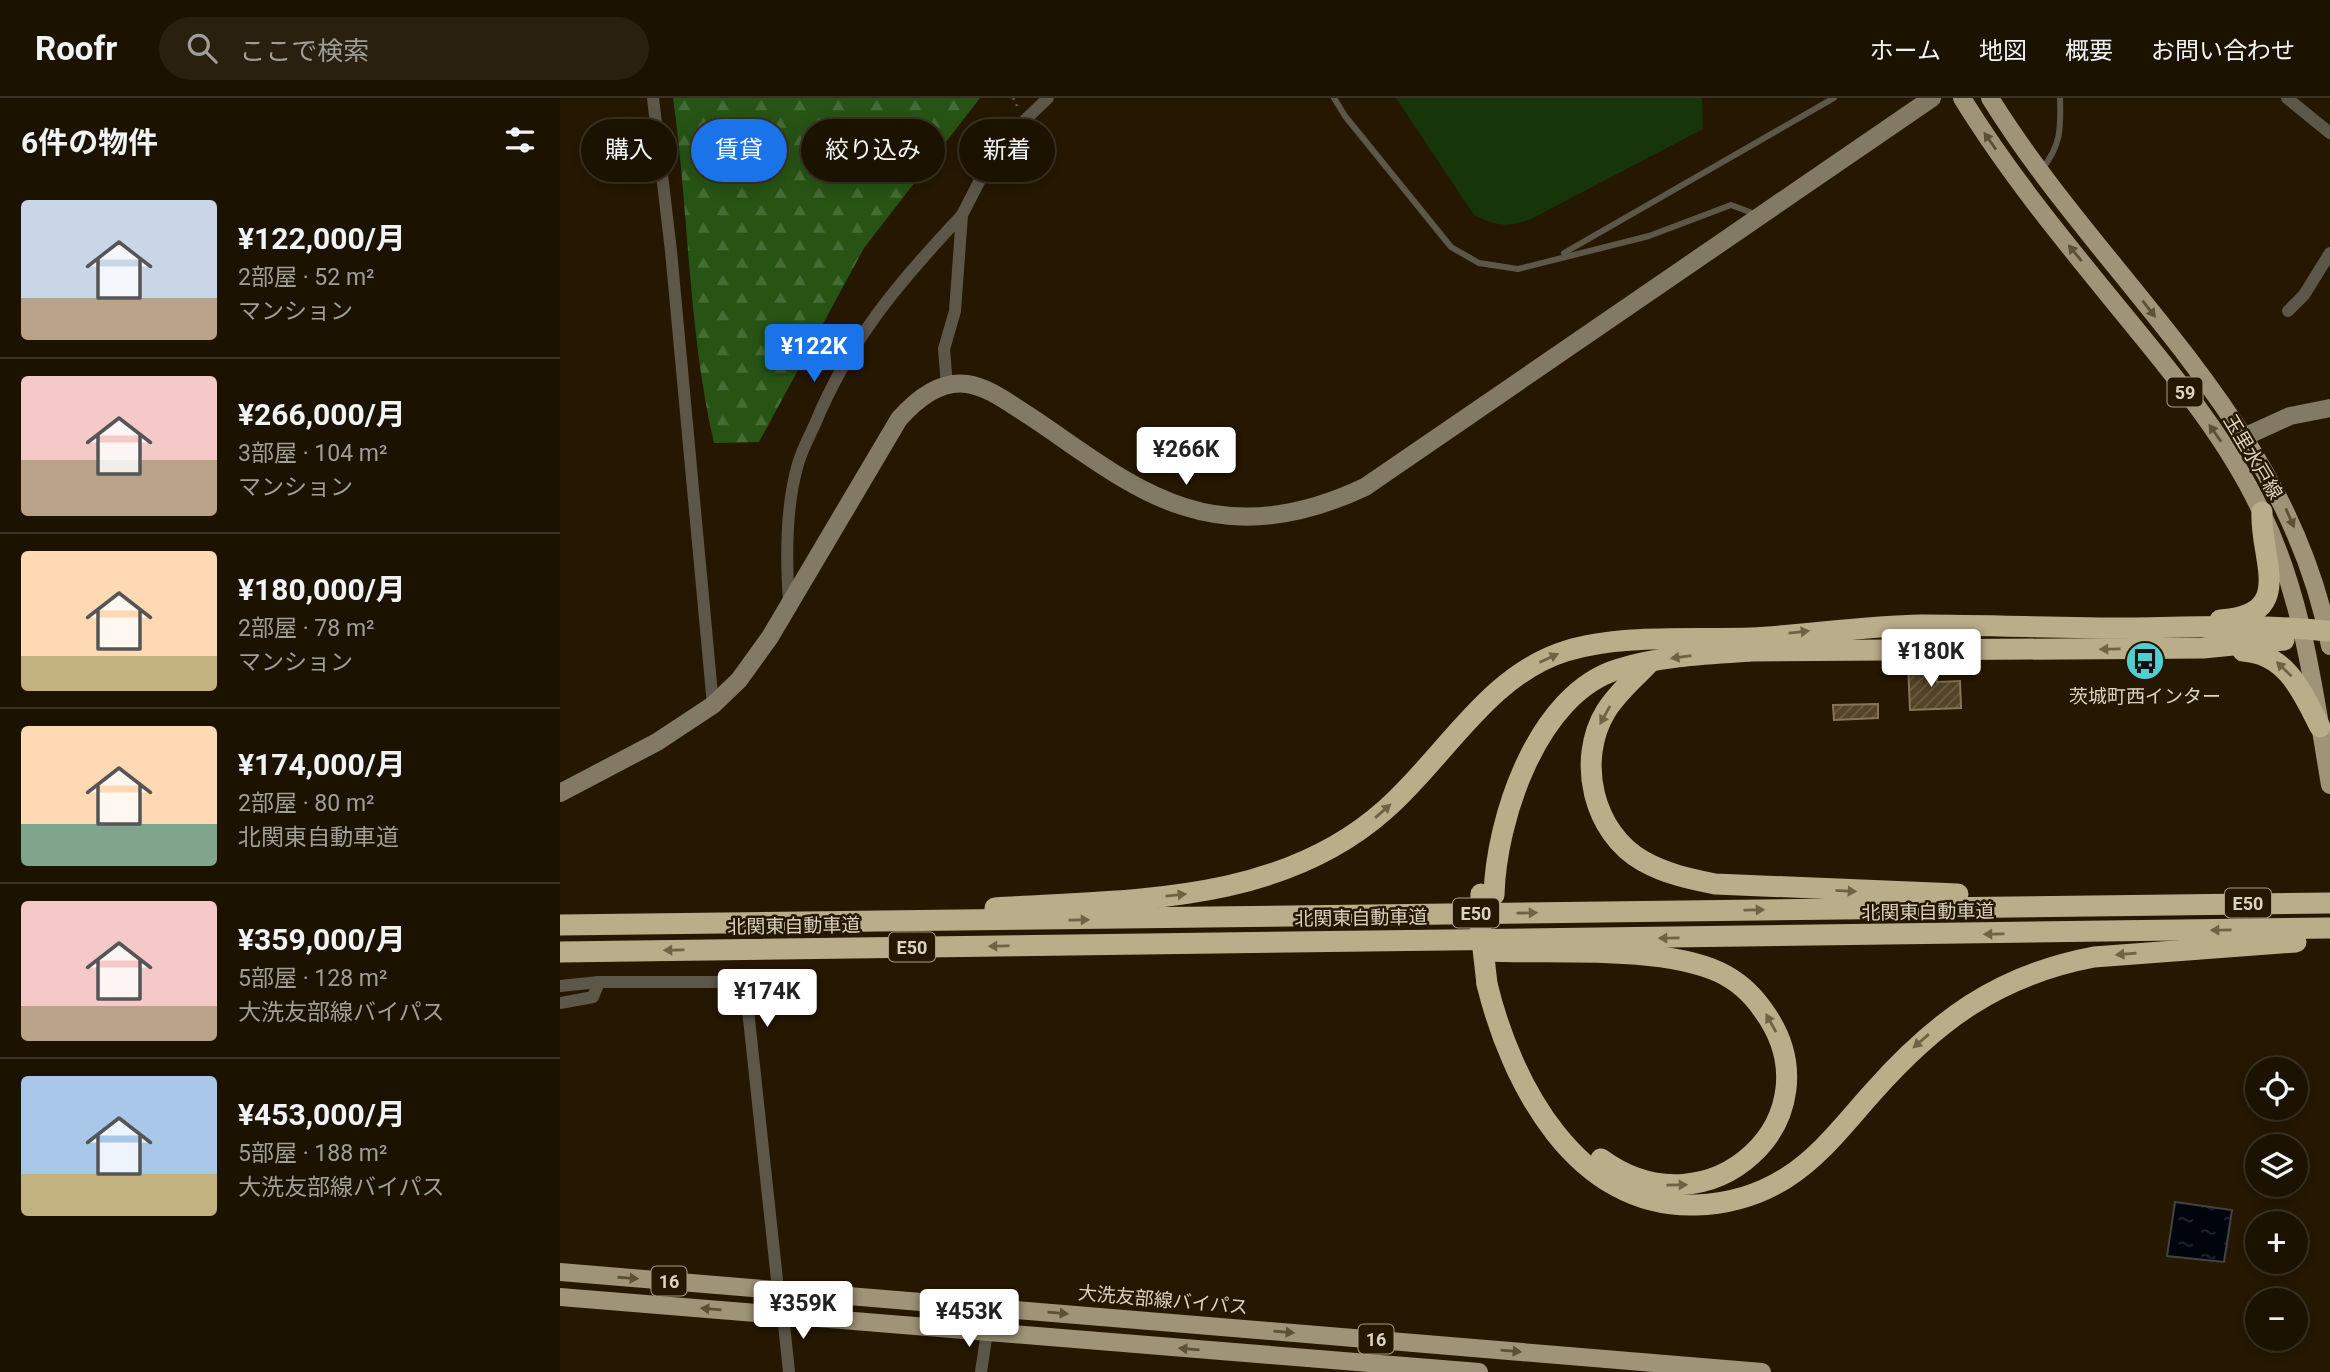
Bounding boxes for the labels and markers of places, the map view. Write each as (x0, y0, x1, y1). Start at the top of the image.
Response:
pin: ¥122K (765, 324, 863, 384)
pin: ¥266K (1137, 428, 1235, 487)
pin: ¥180K (1882, 630, 1980, 689)
bus stop icon: 茨城町西インター (2124, 640, 2166, 682)
place label: 茨城町西インター (2069, 685, 2221, 708)
pin: ¥174K (718, 970, 816, 1029)
pin: ¥359K (754, 1282, 852, 1341)
pin: ¥453K (920, 1290, 1018, 1349)

